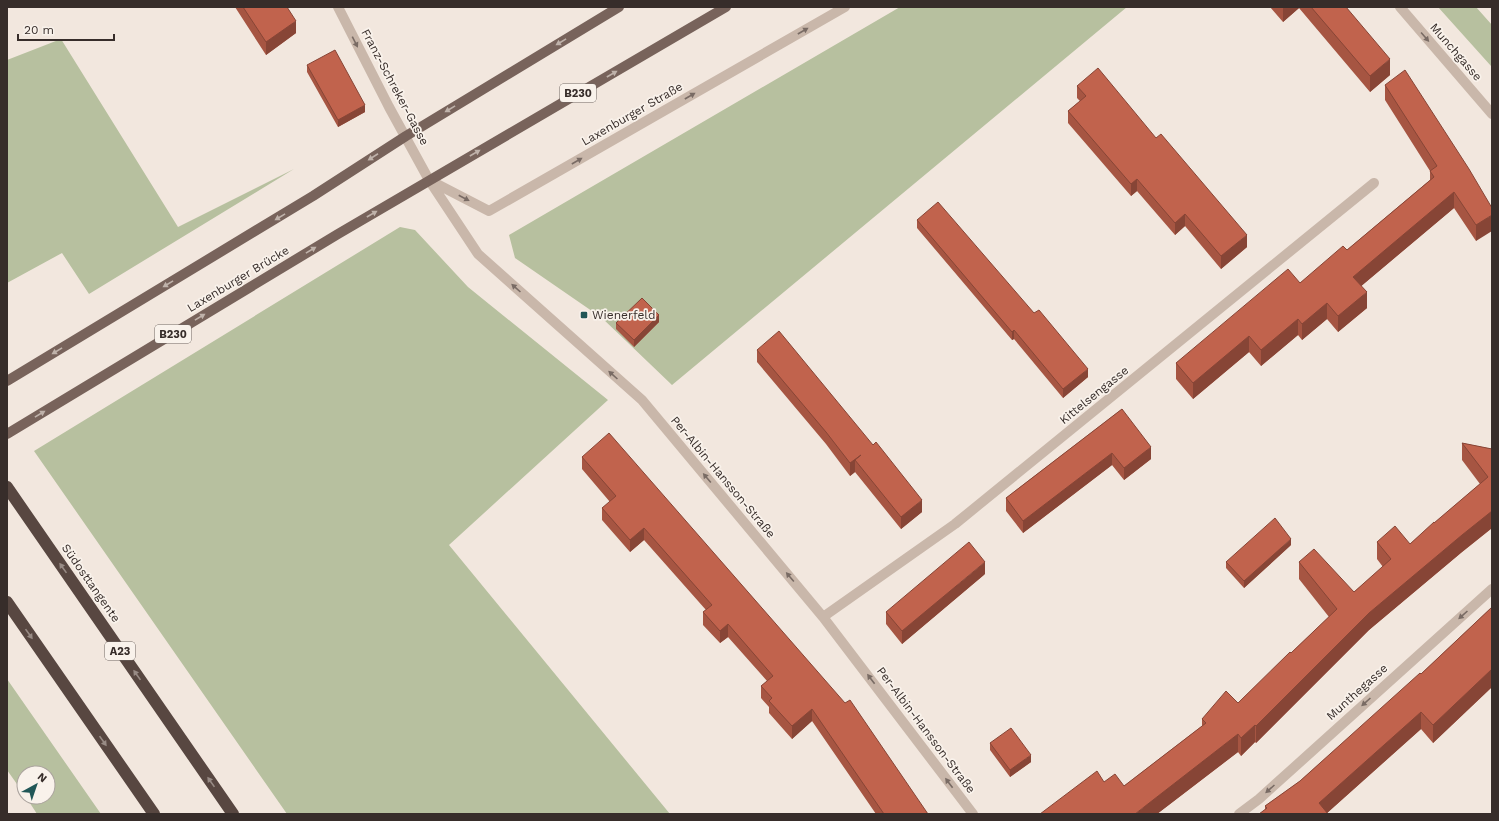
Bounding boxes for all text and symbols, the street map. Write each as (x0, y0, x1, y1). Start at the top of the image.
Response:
scale bar (18, 16, 114, 42)
street label: Munchgasse (1427, 20, 1485, 84)
text: 20 m (24, 23, 54, 37)
street label: Franz-Schreker-Gasse (358, 26, 432, 148)
one-way arrow (797, 28, 809, 35)
one-way arrow (1421, 31, 1430, 42)
one-way arrow (352, 36, 359, 47)
one-way arrow (555, 39, 567, 46)
one-way arrow (606, 70, 618, 77)
street label: Laxenburger Straße (579, 79, 685, 149)
road number: B230 (560, 84, 596, 102)
one-way arrow (684, 92, 696, 99)
one-way arrow (444, 106, 456, 113)
one-way arrow (469, 150, 481, 157)
one-way arrow (368, 153, 379, 161)
one-way arrow (571, 157, 583, 164)
one-way arrow (458, 195, 470, 201)
one-way arrow (366, 210, 378, 217)
one-way arrow (274, 213, 286, 220)
street label: Laxenburger Brücke (185, 243, 292, 315)
one-way arrow (305, 247, 317, 254)
one-way arrow (162, 280, 174, 287)
one-way arrow (511, 283, 521, 293)
place label: Wienerfeld (592, 308, 656, 322)
marker: Wienerfeld (579, 310, 589, 320)
one-way arrow (194, 314, 206, 321)
road number: B230 (155, 325, 191, 343)
one-way arrow (52, 347, 62, 355)
street label: Kittelsengasse (1057, 363, 1131, 427)
one-way arrow (608, 370, 618, 379)
one-way arrow (34, 410, 46, 417)
street label: Per-Albin-Hansson-Straße (668, 413, 778, 541)
one-way arrow (702, 472, 711, 483)
street label: Südosttangente (59, 541, 123, 625)
one-way arrow (59, 563, 67, 573)
one-way arrow (786, 572, 795, 583)
one-way arrow (1458, 610, 1467, 619)
one-way arrow (25, 629, 33, 639)
road number: A23 (105, 642, 135, 660)
street label: Munthegasse (1324, 661, 1390, 723)
street label: Per-Albin-Hansson-Straße (874, 664, 978, 796)
one-way arrow (133, 670, 141, 680)
one-way arrow (866, 674, 875, 685)
one-way arrow (1361, 697, 1371, 707)
one-way arrow (99, 736, 107, 746)
north arrow (16, 765, 56, 805)
text: N (35, 770, 49, 785)
one-way arrow (207, 777, 215, 787)
one-way arrow (945, 778, 953, 788)
one-way arrow (1264, 785, 1275, 794)

